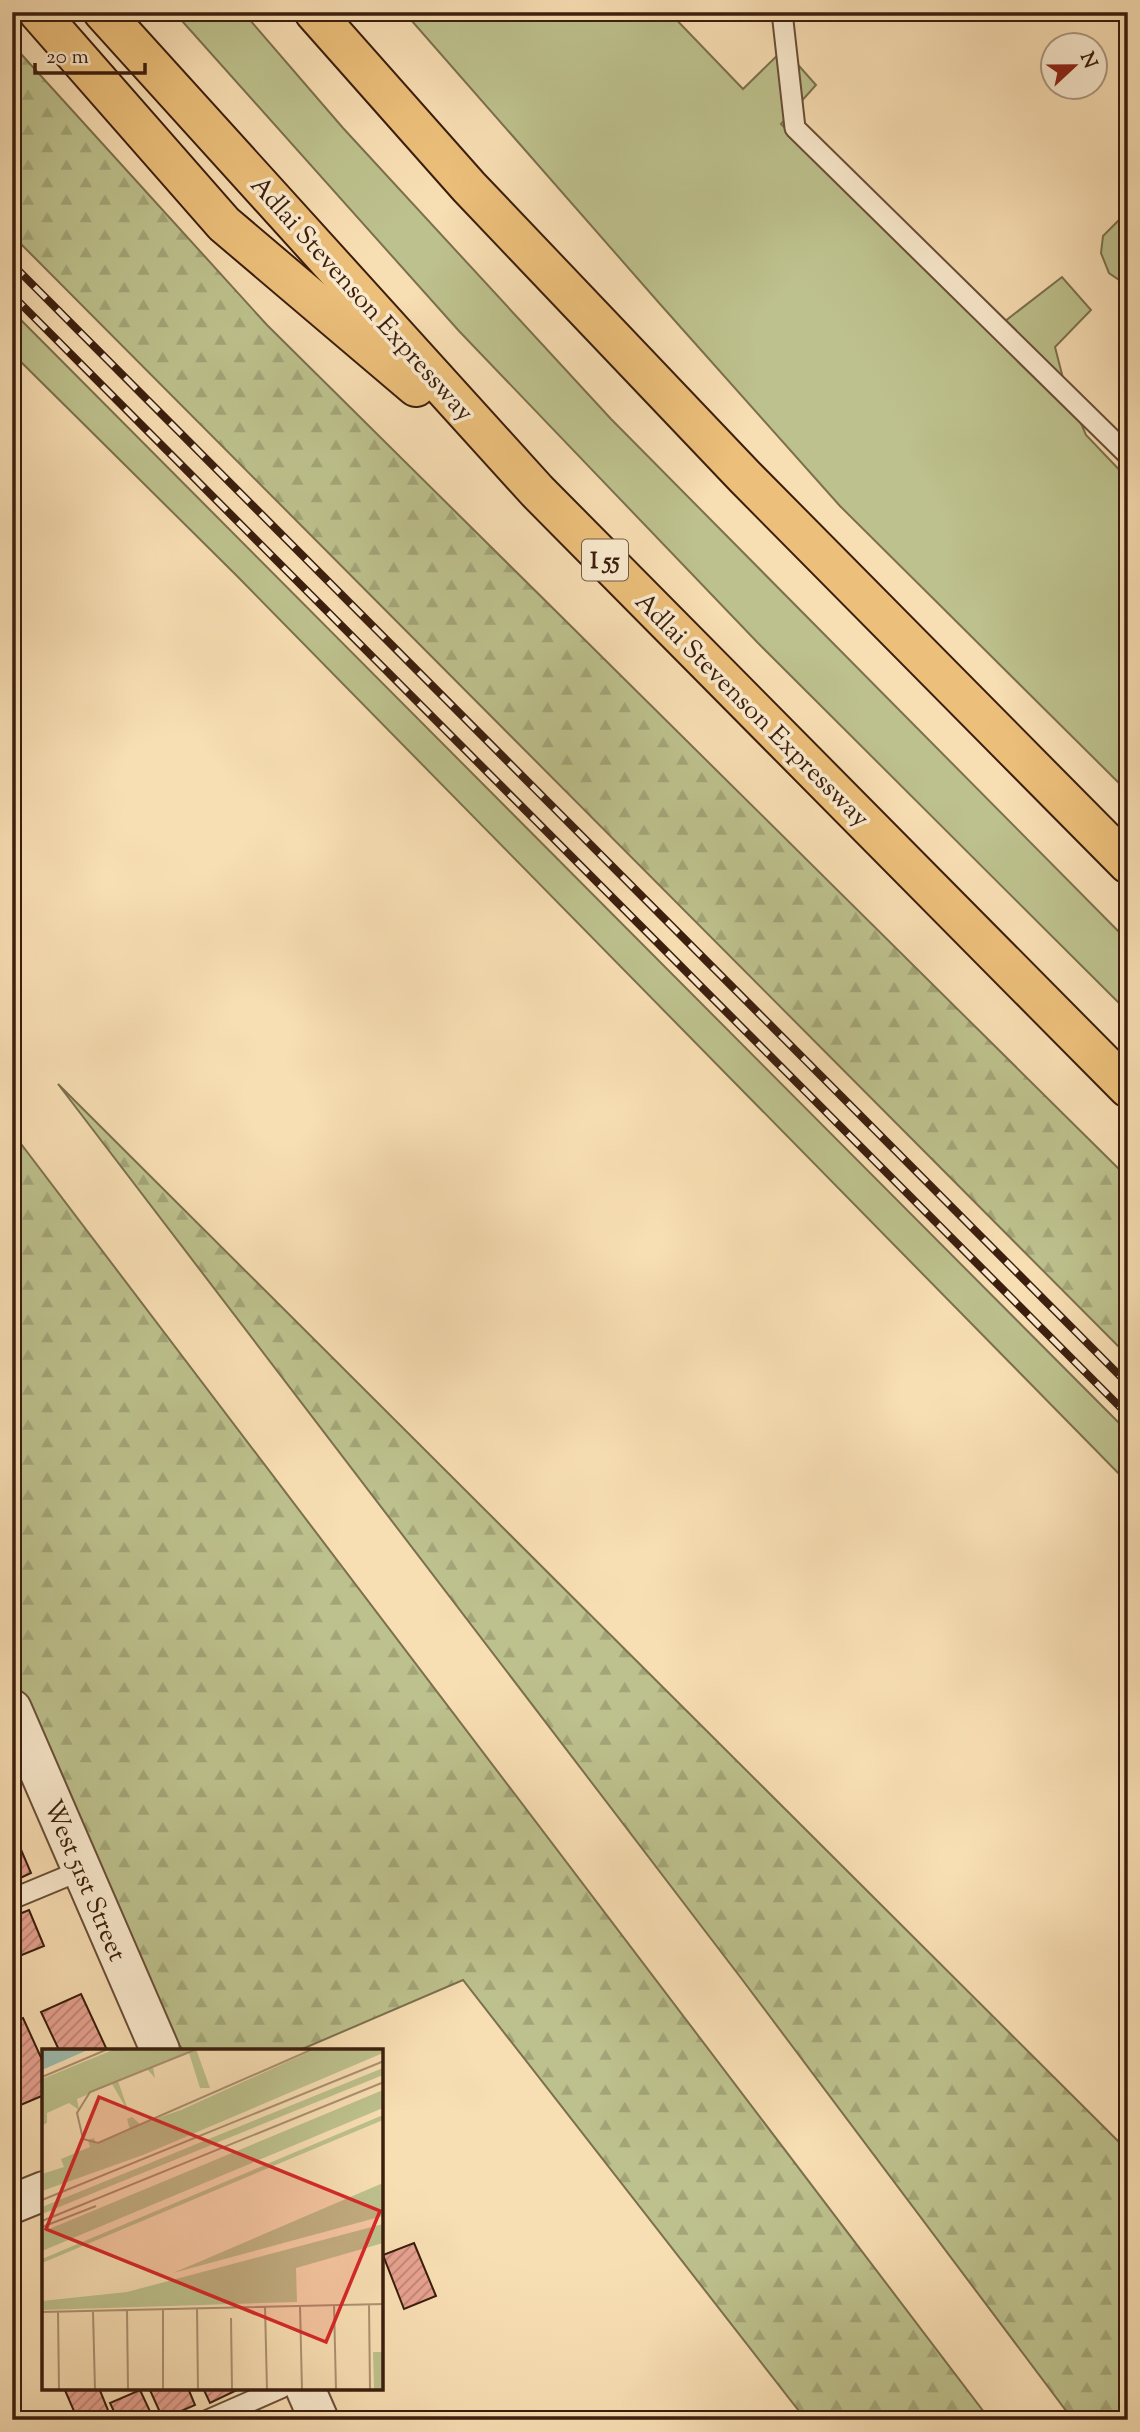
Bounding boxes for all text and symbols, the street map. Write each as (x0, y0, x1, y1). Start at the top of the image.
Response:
scale bar (35, 32, 145, 76)
north arrow (1038, 32, 1108, 102)
text: 20 m (46, 43, 89, 73)
text: N (1072, 48, 1103, 73)
street label: Adlai Stevenson Expressway (241, 169, 482, 431)
road number: I 55 (582, 540, 628, 580)
street label: Adlai Stevenson Expressway (625, 585, 877, 837)
street label: West 51st Street (33, 1794, 134, 1968)
inset map (42, 2049, 383, 2390)

